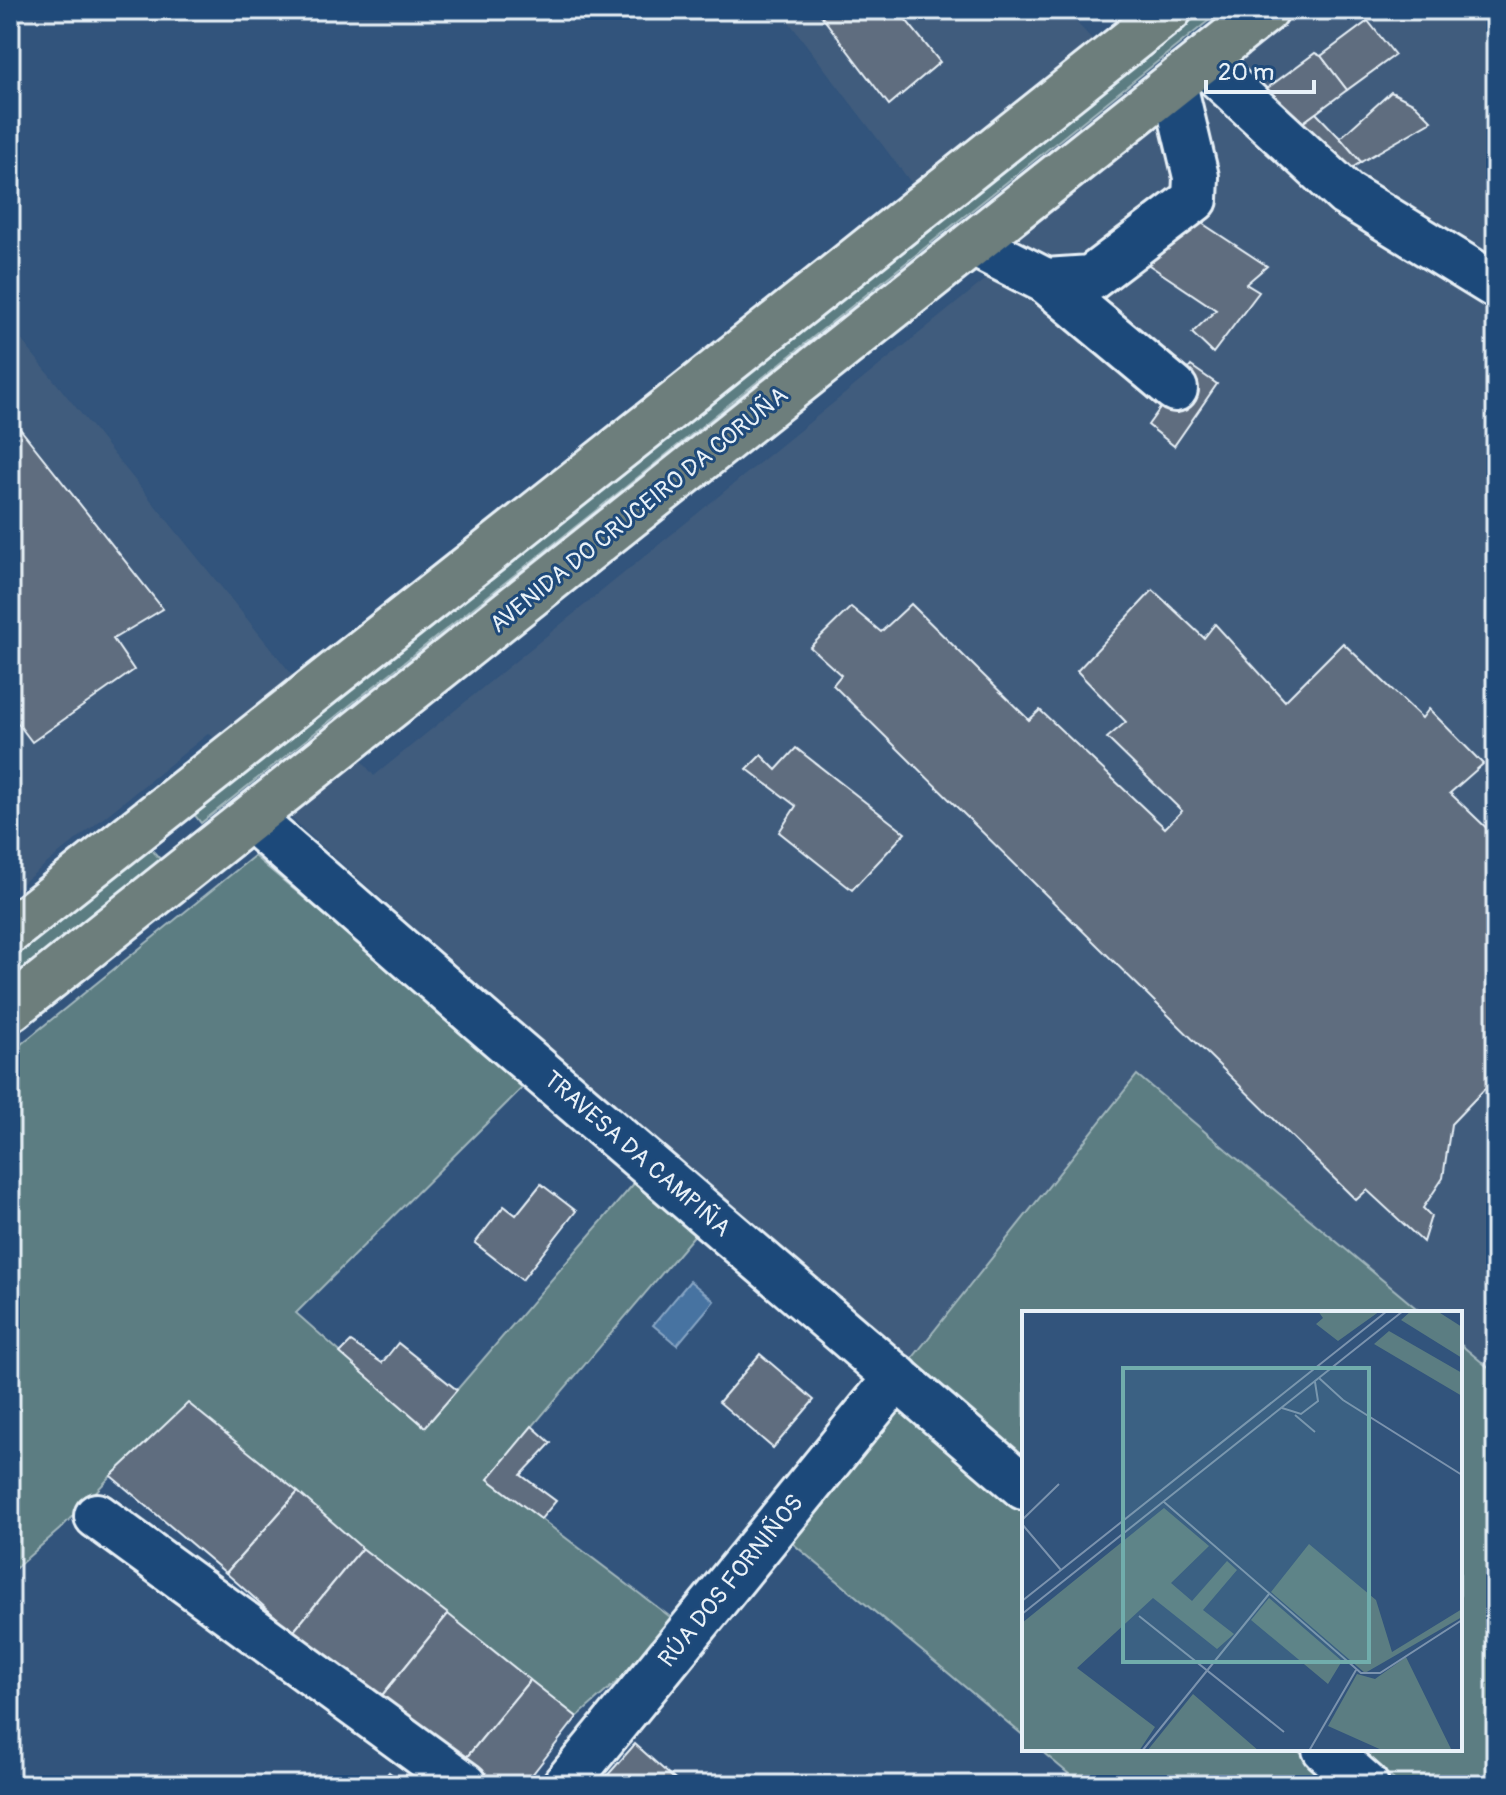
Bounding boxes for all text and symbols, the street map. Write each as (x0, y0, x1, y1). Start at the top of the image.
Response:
scale bar (1206, 44, 1314, 94)
text: 20 m (1218, 58, 1274, 87)
street label: AVENIDA DO CRUCEIRO DA CORUÑA (484, 381, 794, 639)
street label: TRAVESA DA CAMPIÑA (538, 1065, 736, 1243)
inset map (1022, 1311, 1462, 1751)
street label: RÚA DOS FORNIÑOS (653, 1489, 809, 1673)

